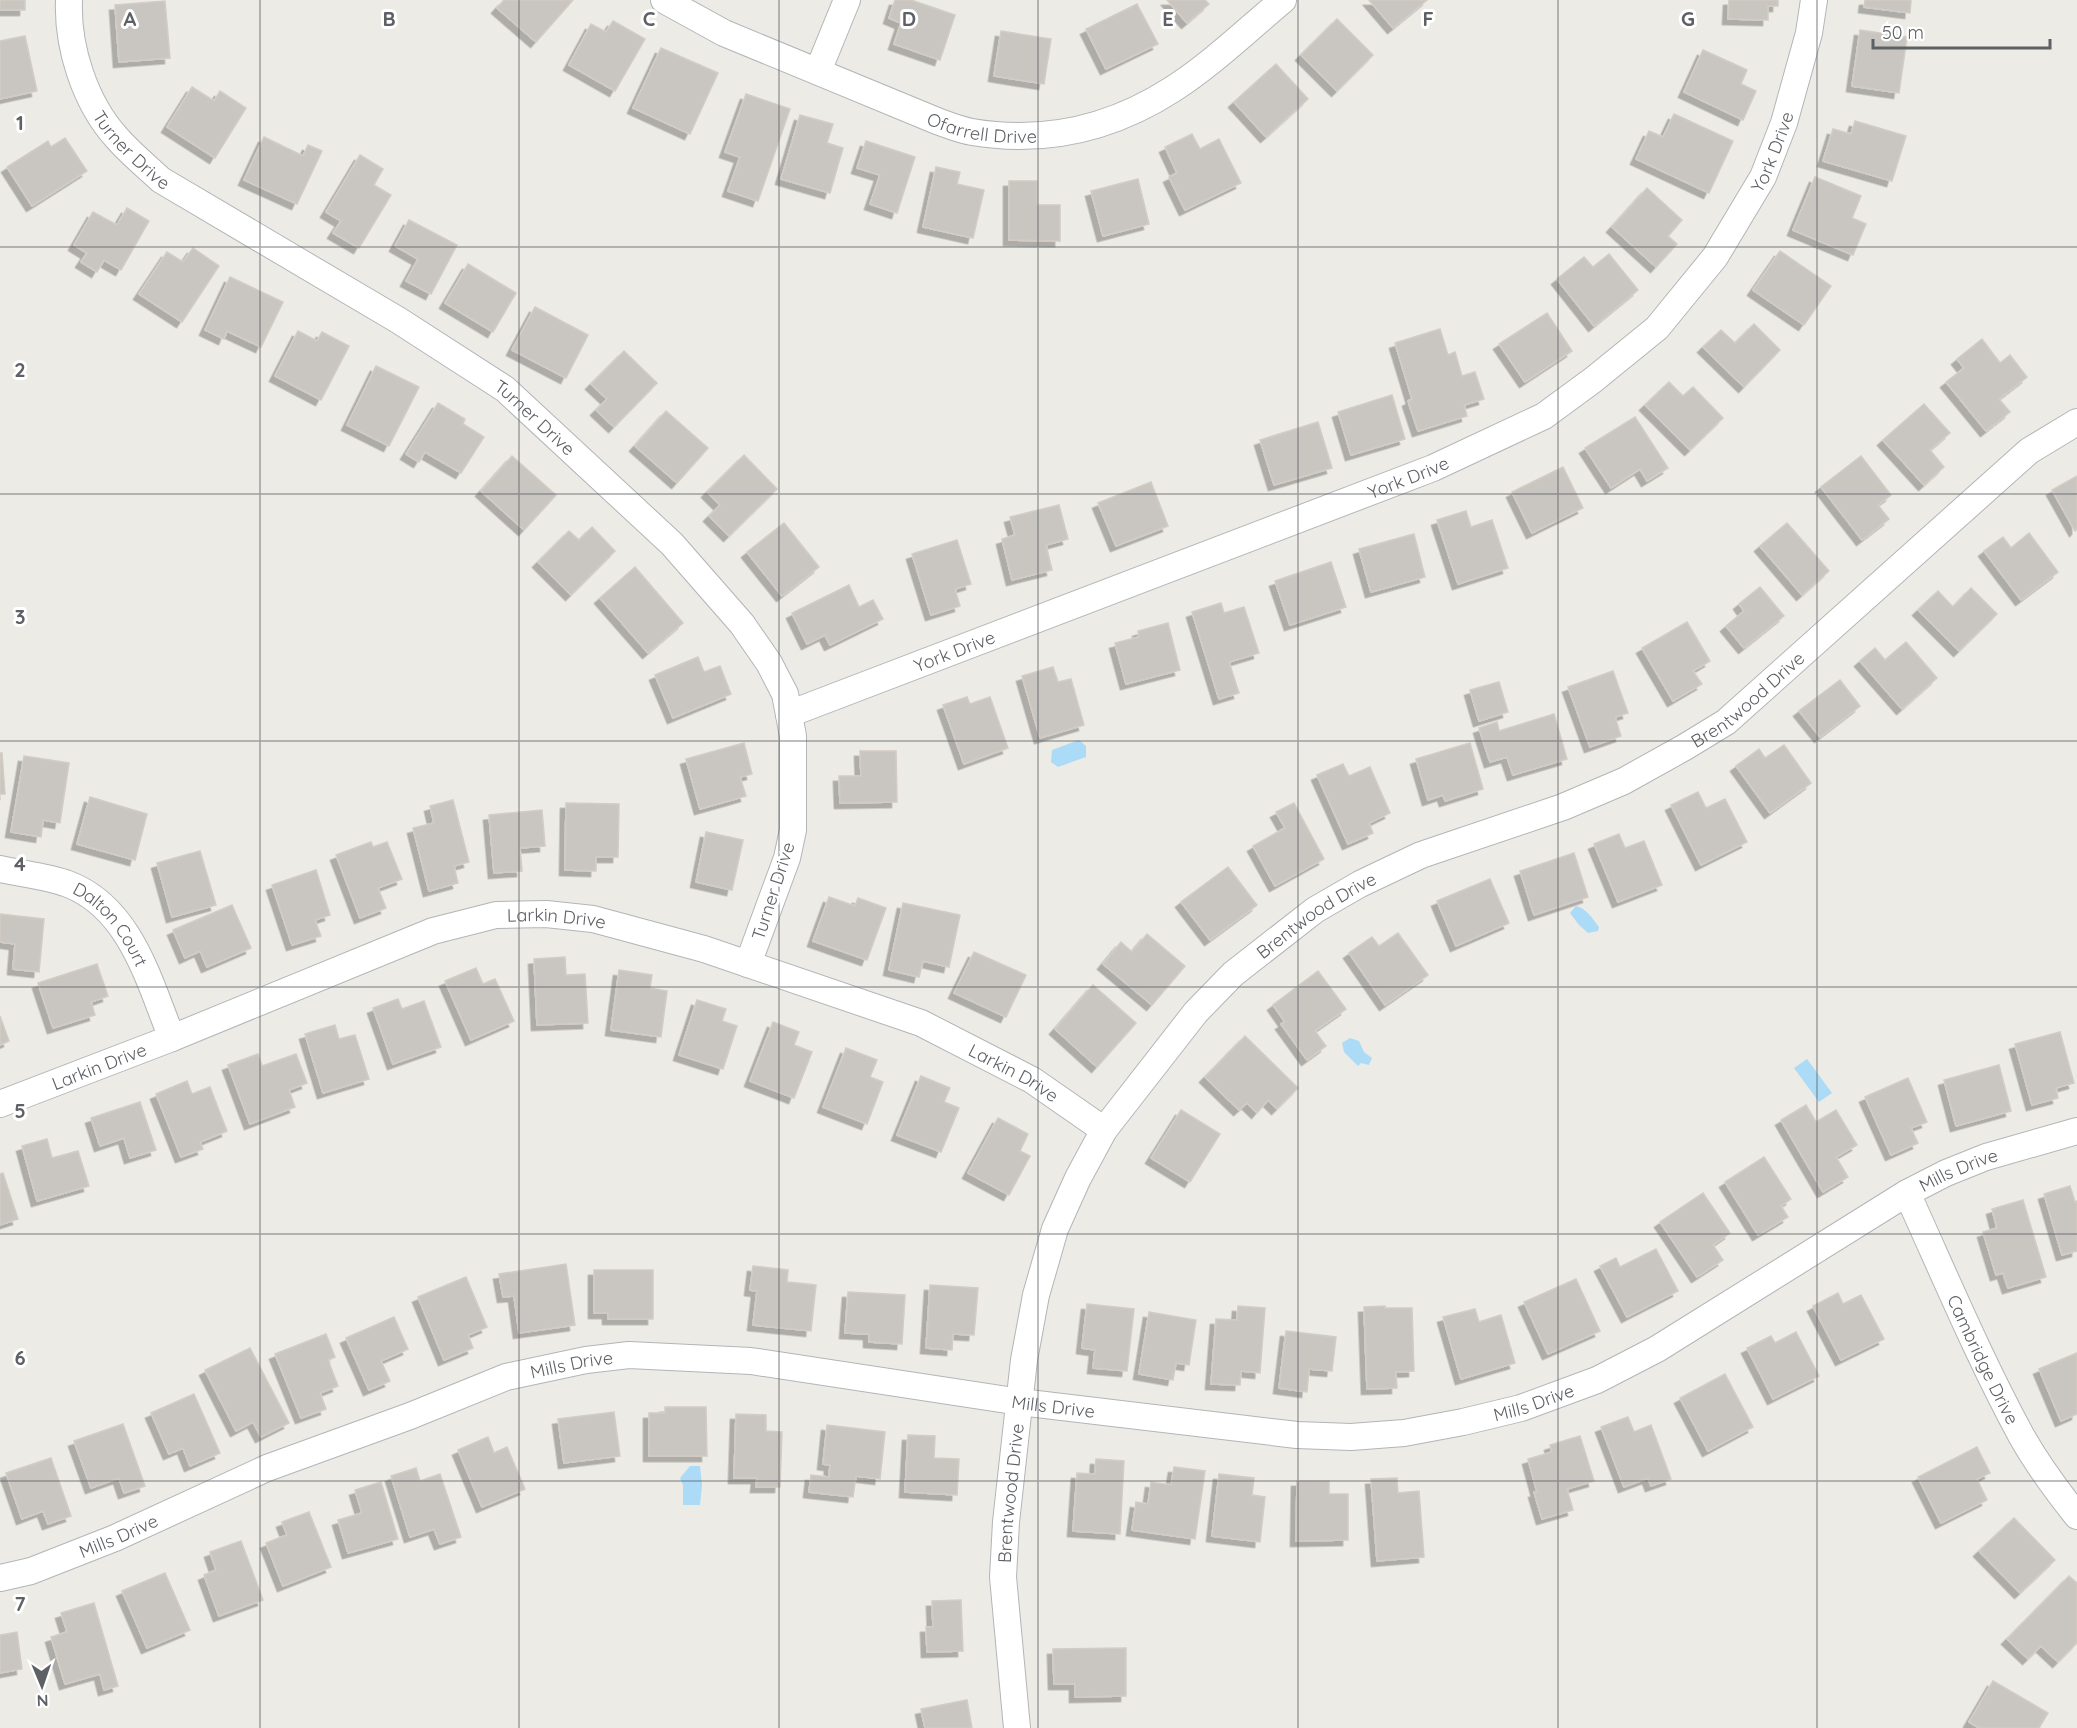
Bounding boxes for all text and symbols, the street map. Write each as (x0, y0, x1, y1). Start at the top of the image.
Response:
text: A (124, 6, 137, 31)
text: B (382, 6, 396, 31)
text: C (643, 6, 656, 31)
text: D (902, 6, 916, 31)
text: E (1162, 6, 1174, 31)
text: F (1422, 6, 1434, 31)
text: G (1681, 6, 1695, 31)
scale bar (1873, 12, 2050, 50)
text: 50 m (1882, 21, 1924, 44)
street label: Turner Drive (88, 106, 174, 194)
street label: Ofarrell Drive (924, 107, 1037, 148)
street label: York Drive (1745, 109, 1798, 196)
text: 1 (16, 110, 24, 135)
text: 2 (14, 357, 26, 382)
street label: Turner Drive (491, 374, 580, 460)
street label: York Drive (1365, 451, 1452, 503)
text: 3 (15, 604, 25, 629)
street label: York Drive (911, 625, 998, 677)
street label: Brentwood Drive (1686, 646, 1809, 752)
street label: Turner Drive (746, 839, 800, 943)
text: 4 (14, 851, 26, 876)
street label: Brentwood Drive (1251, 867, 1380, 963)
street label: Dalton Court (69, 876, 153, 970)
street label: Larkin Drive (507, 902, 609, 934)
street label: Larkin Drive (48, 1037, 150, 1095)
street label: Larkin Drive (965, 1038, 1063, 1107)
text: 5 (14, 1098, 26, 1123)
street label: Mills Drive (1915, 1143, 2000, 1197)
street label: Cambridge Drive (1943, 1291, 2024, 1428)
text: 6 (14, 1345, 26, 1370)
street label: Mills Drive (528, 1345, 614, 1383)
street label: Mills Drive (1491, 1378, 1577, 1426)
street label: Mills Drive (1010, 1389, 1096, 1422)
street label: Brentwood Drive (992, 1422, 1028, 1563)
street label: Mills Drive (76, 1508, 161, 1563)
text: 7 (15, 1591, 26, 1616)
north arrow (12, 1656, 72, 1716)
text: N (36, 1691, 49, 1711)

